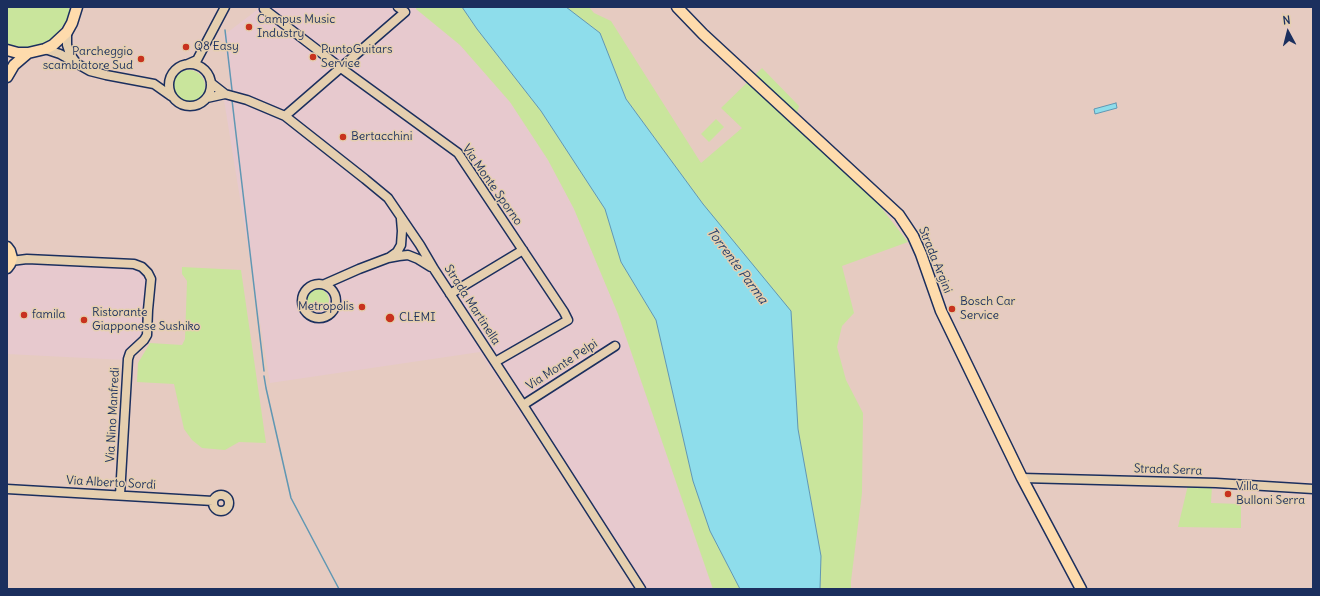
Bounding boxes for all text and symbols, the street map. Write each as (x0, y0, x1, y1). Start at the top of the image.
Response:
north arrow (1268, 12, 1308, 52)
place label: Campus Music Industry (257, 13, 335, 41)
text: N (1282, 13, 1291, 28)
marker: Campus Music Industry (244, 22, 254, 32)
place label: Q8 Easy (194, 40, 239, 54)
marker: Q8 Easy (181, 42, 191, 52)
place label: PuntoGuitars Service (321, 43, 392, 71)
place label: Parcheggio scambiatore Sud (43, 45, 133, 73)
marker: PuntoGuitars Service (308, 52, 318, 62)
marker: Parcheggio scambiatore Sud (136, 54, 146, 64)
place label: Bertacchini (351, 130, 412, 144)
marker: Bertacchini (338, 132, 348, 142)
street label: Via Monte Sporno (459, 142, 525, 228)
water label: Torrente Parma (703, 225, 771, 307)
street label: Strada Argini (915, 225, 955, 295)
street label: Strada Martinella (441, 262, 503, 348)
place label: Bosch Car Service (960, 295, 1015, 323)
place label: Metropolis (298, 300, 354, 314)
marker: Metropolis (357, 302, 367, 312)
marker: Bosch Car Service (947, 304, 957, 314)
place label: Ristorante Giapponese Sushiko (92, 306, 200, 334)
place label: famila (32, 308, 65, 322)
marker: famila (19, 310, 29, 320)
place label: CLEMI (399, 311, 435, 325)
marker: CLEMI (384, 312, 396, 324)
marker: Ristorante Giapponese Sushiko (79, 315, 89, 325)
street label: Via Monte Pelpi (524, 337, 600, 393)
street label: Via Nino Manfredi (103, 367, 123, 463)
street label: Strada Serra (1134, 462, 1202, 478)
street label: Via Alberto Sordi (66, 473, 156, 493)
place label: Villa Bulloni Serra (1236, 480, 1305, 508)
marker: Villa Bulloni Serra (1223, 489, 1233, 499)

